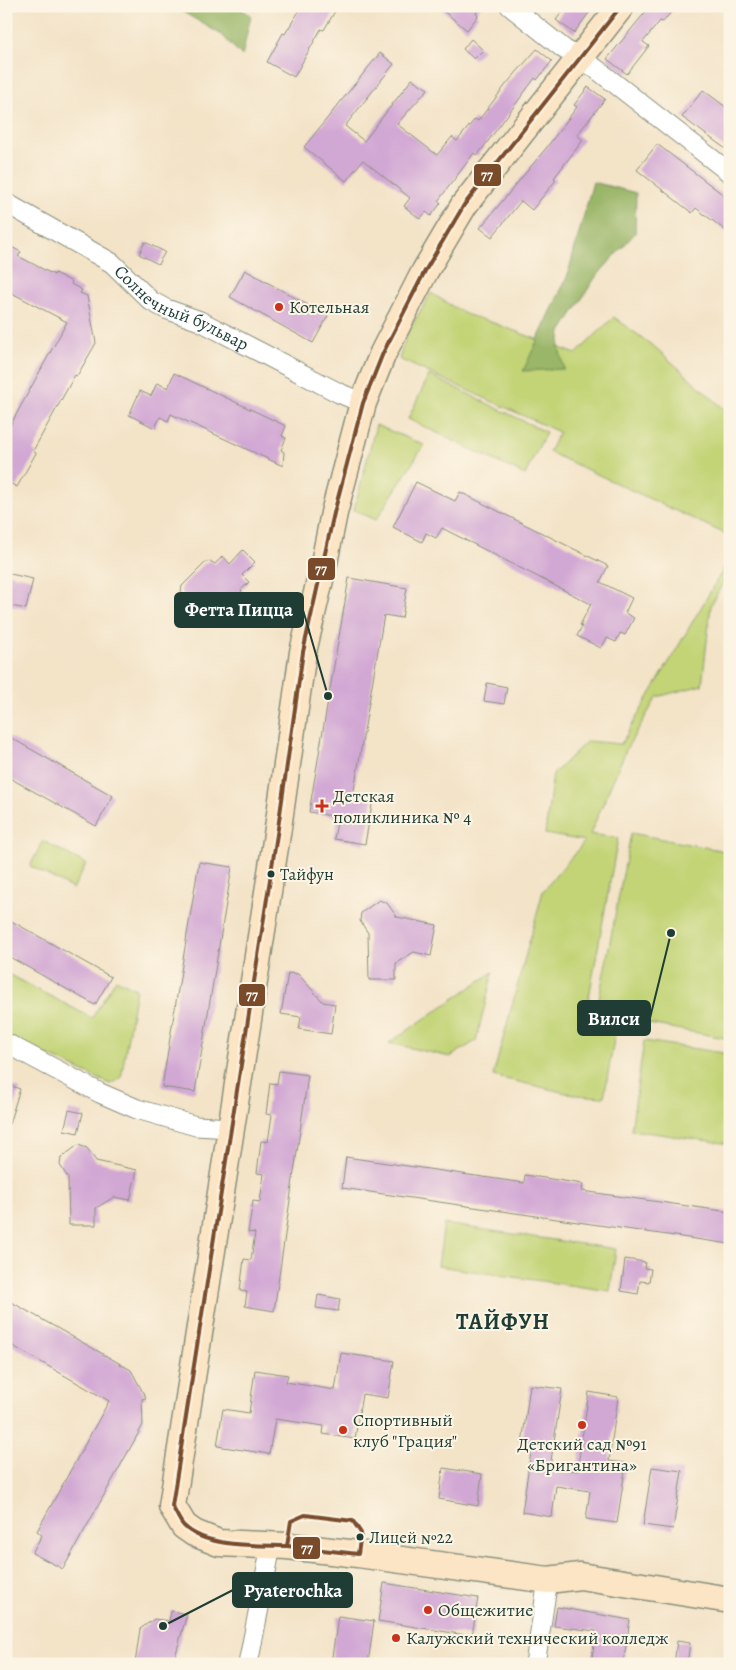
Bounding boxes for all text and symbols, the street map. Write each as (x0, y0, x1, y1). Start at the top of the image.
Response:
line badge: 77 (473, 163, 502, 187)
text: 77 (481, 166, 493, 185)
street label: Солнечный бульвар (109, 260, 253, 356)
place label: Котельная (289, 295, 370, 319)
marker: Котельная (273, 301, 285, 313)
line badge: 77 (307, 557, 336, 581)
text: 77 (315, 560, 327, 579)
callout: Фетта Пицца (175, 593, 303, 627)
text: Фетта Пицца (185, 597, 294, 623)
place label: Детская поликлиника № 4 (333, 784, 471, 829)
marker: Детская поликлиника № 4 (315, 799, 329, 813)
place label: Тайфун (280, 863, 334, 886)
marker: Тайфун (266, 869, 276, 879)
line badge: 77 (238, 983, 266, 1007)
text: 77 (246, 986, 258, 1005)
callout: Вилси (578, 1001, 650, 1035)
text: Вилси (588, 1006, 640, 1032)
district label: ТАЙФУН (456, 1307, 550, 1337)
place label: Спортивный клуб "Грация" (353, 1408, 457, 1453)
marker: Детский сад №91 «Бригантина» (576, 1419, 588, 1431)
marker: Спортивный клуб "Грация" (337, 1424, 349, 1436)
place label: Детский сад №91 «Бригантина» (517, 1432, 647, 1477)
place label: Лицей №22 (369, 1526, 453, 1549)
marker: Лицей №22 (355, 1532, 365, 1542)
line badge: 77 (292, 1536, 321, 1560)
text: 77 (301, 1539, 313, 1558)
callout: Pyaterochka (233, 1573, 352, 1607)
text: Pyaterochka (244, 1578, 343, 1604)
place label: Общежитие (438, 1598, 533, 1622)
marker: Общежитие (422, 1604, 434, 1616)
place label: Калужский технический колледж (406, 1626, 669, 1650)
marker: Калужский технический колледж (390, 1632, 402, 1644)

